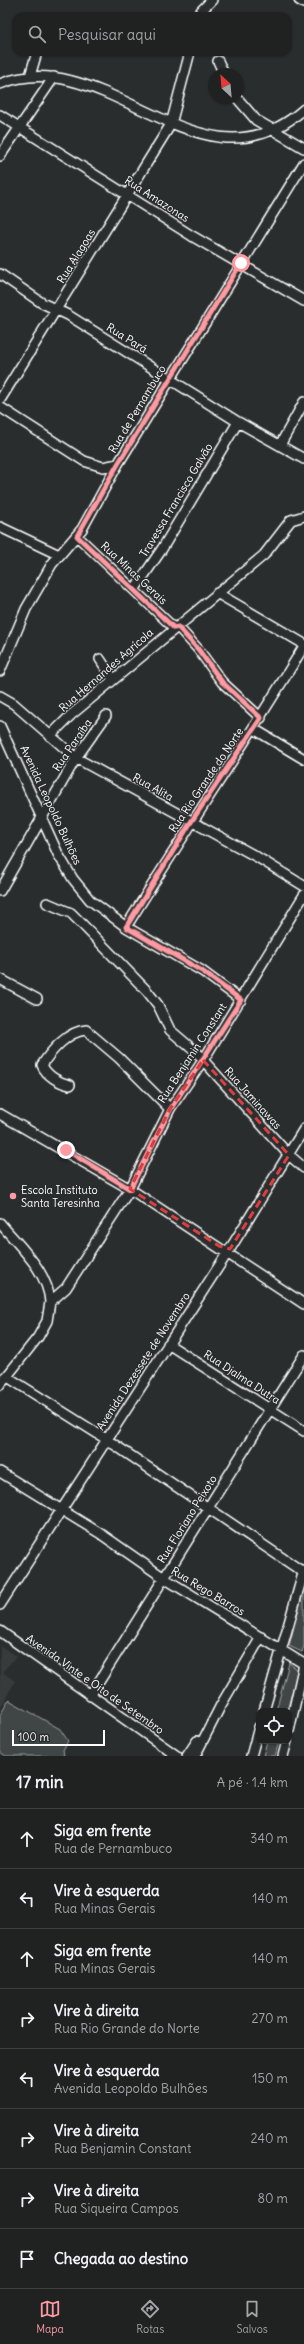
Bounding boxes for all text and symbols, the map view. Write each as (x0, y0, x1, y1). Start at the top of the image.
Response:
search box (12, 12, 292, 56)
icon: search (26, 23, 48, 45)
text: Pesquisar aqui (58, 25, 156, 44)
north arrow (208, 68, 244, 104)
street label: Rua Amazonas (122, 173, 192, 225)
street label: Rua Alagoas (54, 226, 98, 286)
route start (232, 254, 250, 272)
street label: Rua Pará (104, 320, 150, 356)
street label: Rua de Pernambuco (105, 362, 169, 456)
street label: Travessa Francisco Galvão (136, 441, 216, 559)
street label: Rua Minas Gerais (98, 539, 170, 607)
street label: Rua Hernandes Agrícola (56, 625, 156, 715)
street label: Rua Paraíba (49, 716, 95, 774)
street label: Rua Rio Grande do Norte (166, 725, 246, 835)
street label: Avenida Leopoldo Bulhões (17, 743, 85, 867)
street label: Rua Alita (130, 770, 176, 804)
street label: Rua Benjamin Constant (154, 1000, 230, 1106)
street label: Rua Jaminawas (221, 1064, 285, 1132)
route end (57, 1141, 75, 1159)
place label: Escola Instituto Santa Teresinha (21, 1183, 100, 1210)
marker: Escola Instituto Santa Teresinha (8, 1191, 18, 1201)
street label: Avenida Dezessete de Novembro (93, 1289, 193, 1433)
street label: Rua Djalma Dutra (201, 1347, 283, 1407)
street label: Rua Floriano Peixoto (154, 1472, 220, 1566)
street label: Rua Rego Barros (169, 1564, 247, 1618)
street label: Avenida Vinte e Oito de Setembro (23, 1631, 167, 1737)
map controls (256, 1708, 292, 1744)
button: locate (256, 1708, 292, 1744)
scale bar (12, 1728, 105, 1747)
text: 100 m (18, 1730, 49, 1744)
text: 17 min (16, 1771, 64, 1793)
text: A pé · 1.4 km (217, 1774, 288, 1791)
text: Siga em frente (54, 1821, 151, 1840)
icon: ahead (16, 1828, 38, 1850)
text: 340 m (250, 1830, 288, 1847)
text: Rua de Pernambuco (54, 1840, 172, 1857)
text: Vire à esquerda (54, 1881, 160, 1900)
icon: left (16, 1888, 38, 1910)
text: 140 m (252, 1890, 288, 1907)
text: Rua Minas Gerais (54, 1900, 155, 1917)
text: Siga em frente (54, 1941, 151, 1960)
icon: ahead (16, 1948, 38, 1970)
text: 140 m (252, 1950, 288, 1967)
text: Rua Minas Gerais (54, 1960, 155, 1977)
text: Vire à direita (54, 2001, 139, 2020)
icon: right (16, 2008, 38, 2030)
text: 270 m (251, 2010, 288, 2027)
text: Rua Rio Grande do Norte (54, 2020, 200, 2037)
text: Vire à esquerda (54, 2061, 160, 2080)
icon: left (16, 2068, 38, 2090)
text: 150 m (252, 2070, 288, 2087)
text: Avenida Leopoldo Bulhões (54, 2080, 208, 2097)
text: Vire à direita (54, 2121, 139, 2140)
icon: right (16, 2128, 38, 2150)
text: 240 m (251, 2130, 288, 2147)
text: Rua Benjamin Constant (54, 2140, 191, 2157)
text: Vire à direita (54, 2181, 139, 2200)
icon: right (16, 2188, 38, 2210)
text: 80 m (257, 2190, 288, 2207)
text: Rua Siqueira Campos (54, 2200, 179, 2217)
icon: arrive (16, 2248, 38, 2270)
text: Chegada ao destino (54, 2249, 188, 2268)
tab: Mapa (36, 2298, 64, 2336)
tab: Rotas (136, 2298, 164, 2336)
tab: Salvos (236, 2298, 268, 2336)

